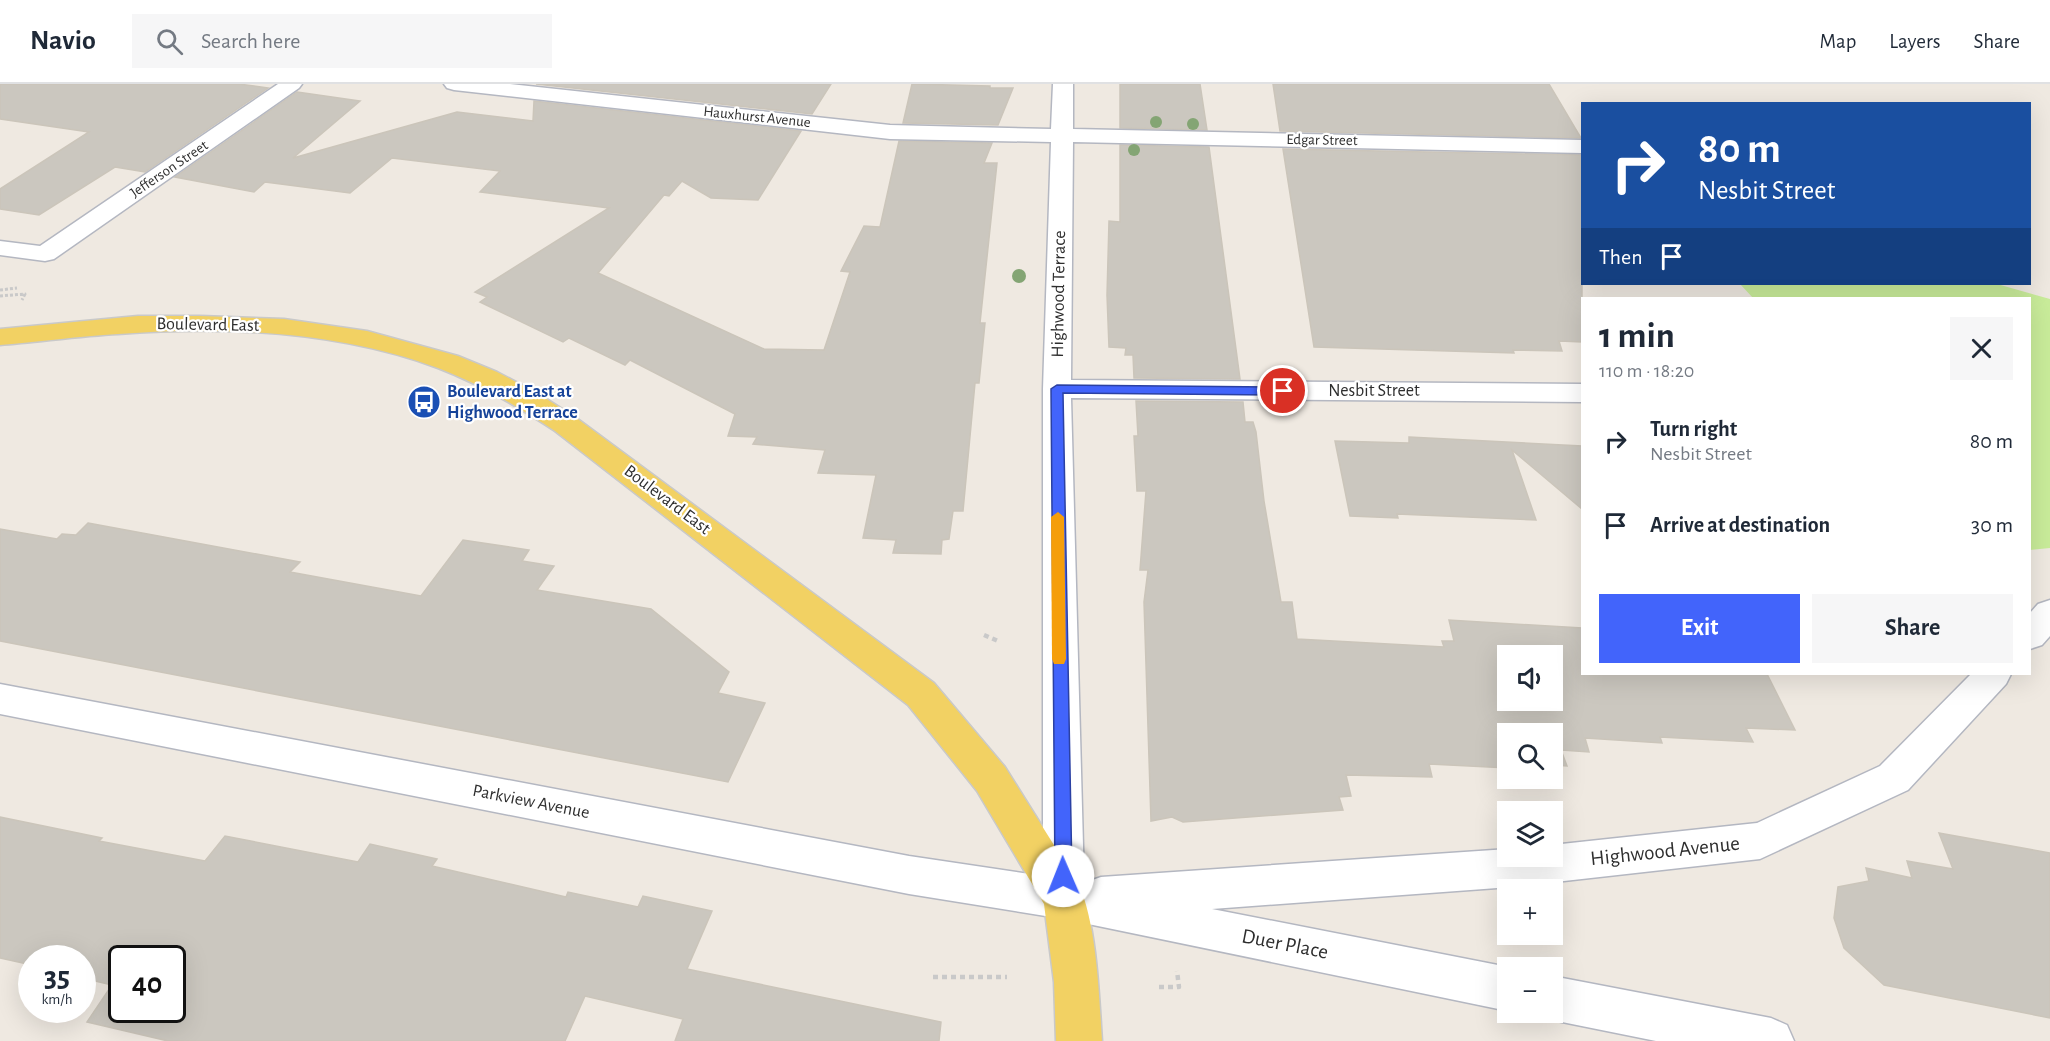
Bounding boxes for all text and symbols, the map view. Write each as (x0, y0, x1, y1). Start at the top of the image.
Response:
search box (132, 14, 552, 68)
icon: search (153, 25, 186, 58)
text: Navio (30, 27, 96, 55)
text: Search here (201, 30, 300, 52)
text: Map (1820, 31, 1856, 52)
text: Layers (1889, 31, 1940, 52)
text: Share (1973, 31, 2020, 52)
street label: Hauxhurst Avenue (703, 104, 811, 130)
icon: right (1599, 126, 1677, 204)
text: 80 m (1698, 128, 1781, 170)
street label: Edgar Street (1286, 132, 1358, 148)
street label: Jefferson Street (127, 137, 211, 200)
text: Nesbit Street (1698, 177, 1835, 204)
street label: Highwood Terrace (1049, 230, 1069, 358)
icon: arrive (1655, 240, 1688, 273)
text: Then (1599, 246, 1643, 268)
street label: Boulevard East (156, 315, 260, 335)
button: close (1950, 317, 2013, 380)
text: 1 min (1599, 318, 1675, 354)
text: 110 m · 18:20 (1599, 361, 1694, 381)
pin (1257, 365, 1308, 416)
icon: arrive (1266, 374, 1299, 407)
street label: Nesbit Street (1328, 382, 1420, 400)
place label: Boulevard East at Highwood Terrace (447, 383, 578, 422)
bus stop icon: Boulevard East at Highwood Terrace (406, 384, 442, 420)
text: Turn right (1650, 418, 1737, 440)
icon: right (1599, 425, 1632, 458)
text: 80 m (1970, 430, 2013, 452)
text: Nesbit Street (1650, 444, 1752, 464)
street label: Boulevard East (621, 462, 714, 538)
icon: arrive (1599, 509, 1632, 542)
text: Arrive at destination (1650, 514, 1830, 536)
text: 30 m (1971, 514, 2013, 536)
button: Exit (1599, 594, 1800, 663)
button: Share (1812, 594, 2013, 663)
map controls (1497, 645, 1563, 1023)
button: sound (1497, 645, 1563, 711)
button: search (1497, 723, 1563, 789)
street label: Parkview Avenue (471, 782, 591, 822)
button: layers (1497, 801, 1563, 867)
street label: Highwood Avenue (1589, 833, 1741, 869)
position arrow (1031, 844, 1095, 908)
button: + (1497, 879, 1563, 945)
street label: Duer Place (1240, 925, 1330, 963)
speed limit sign: 40 (108, 945, 186, 1023)
button: − (1497, 957, 1563, 1023)
text: 35 (44, 962, 70, 992)
text: km/h (42, 992, 72, 1007)

